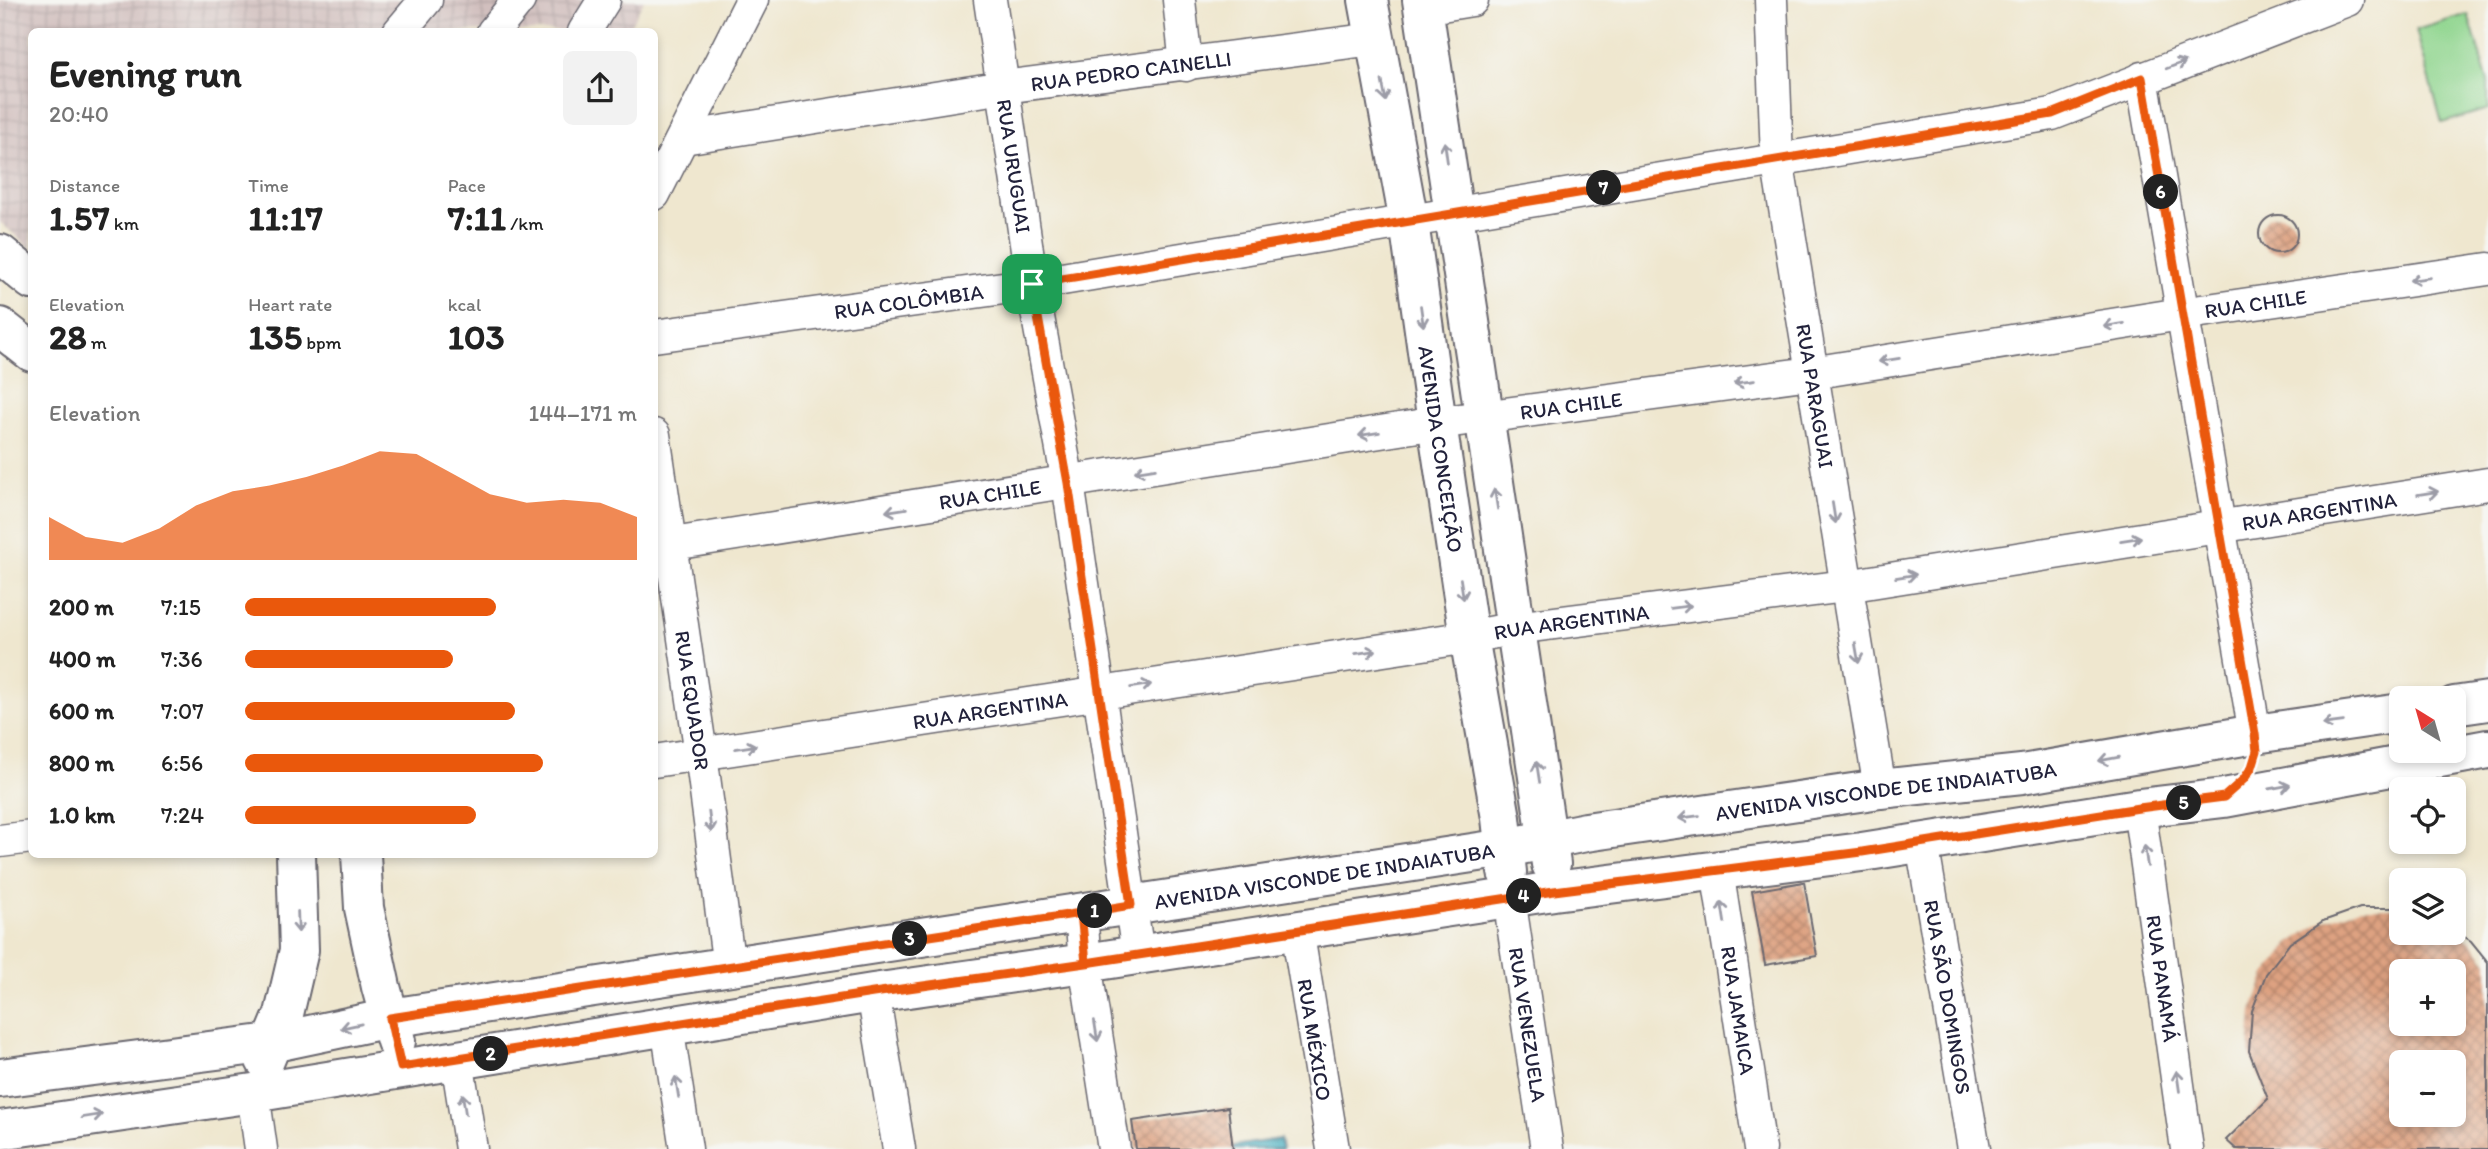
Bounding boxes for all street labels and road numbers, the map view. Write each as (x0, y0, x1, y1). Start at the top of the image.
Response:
street label: RUA PEDRO CAINELLI (1029, 45, 1233, 96)
street label: RUA URUGUAI (992, 97, 1037, 235)
street label: RUA COLÔMBIA (832, 278, 985, 324)
street label: RUA CHILE (2203, 283, 2308, 323)
street label: RUA PARAGUAI (1792, 322, 1840, 470)
street label: AVENIDA CONCEIÇÃO (1414, 344, 1469, 554)
street label: RUA CHILE (1518, 386, 1624, 424)
street label: RUA CHILE (937, 473, 1043, 514)
street label: RUA ARGENTINA (2240, 486, 2399, 535)
street label: RUA ARGENTINA (1492, 599, 1651, 645)
street label: RUA EQUADOR (670, 629, 715, 771)
street label: RUA ARGENTINA (911, 686, 1070, 734)
street label: AVENIDA VISCONDE DE INDAIATUBA (1714, 756, 2059, 825)
street label: AVENIDA VISCONDE DE INDAIATUBA (1152, 837, 1497, 914)
street label: RUA SÃO DOMINGOS (1919, 898, 1977, 1096)
street label: RUA PANAMÁ (2142, 913, 2184, 1044)
street label: RUA JAMAICA (1716, 944, 1761, 1077)
street label: RUA VENEZUELA (1504, 945, 1552, 1104)
street label: RUA MÉXICO (1293, 977, 1337, 1102)

